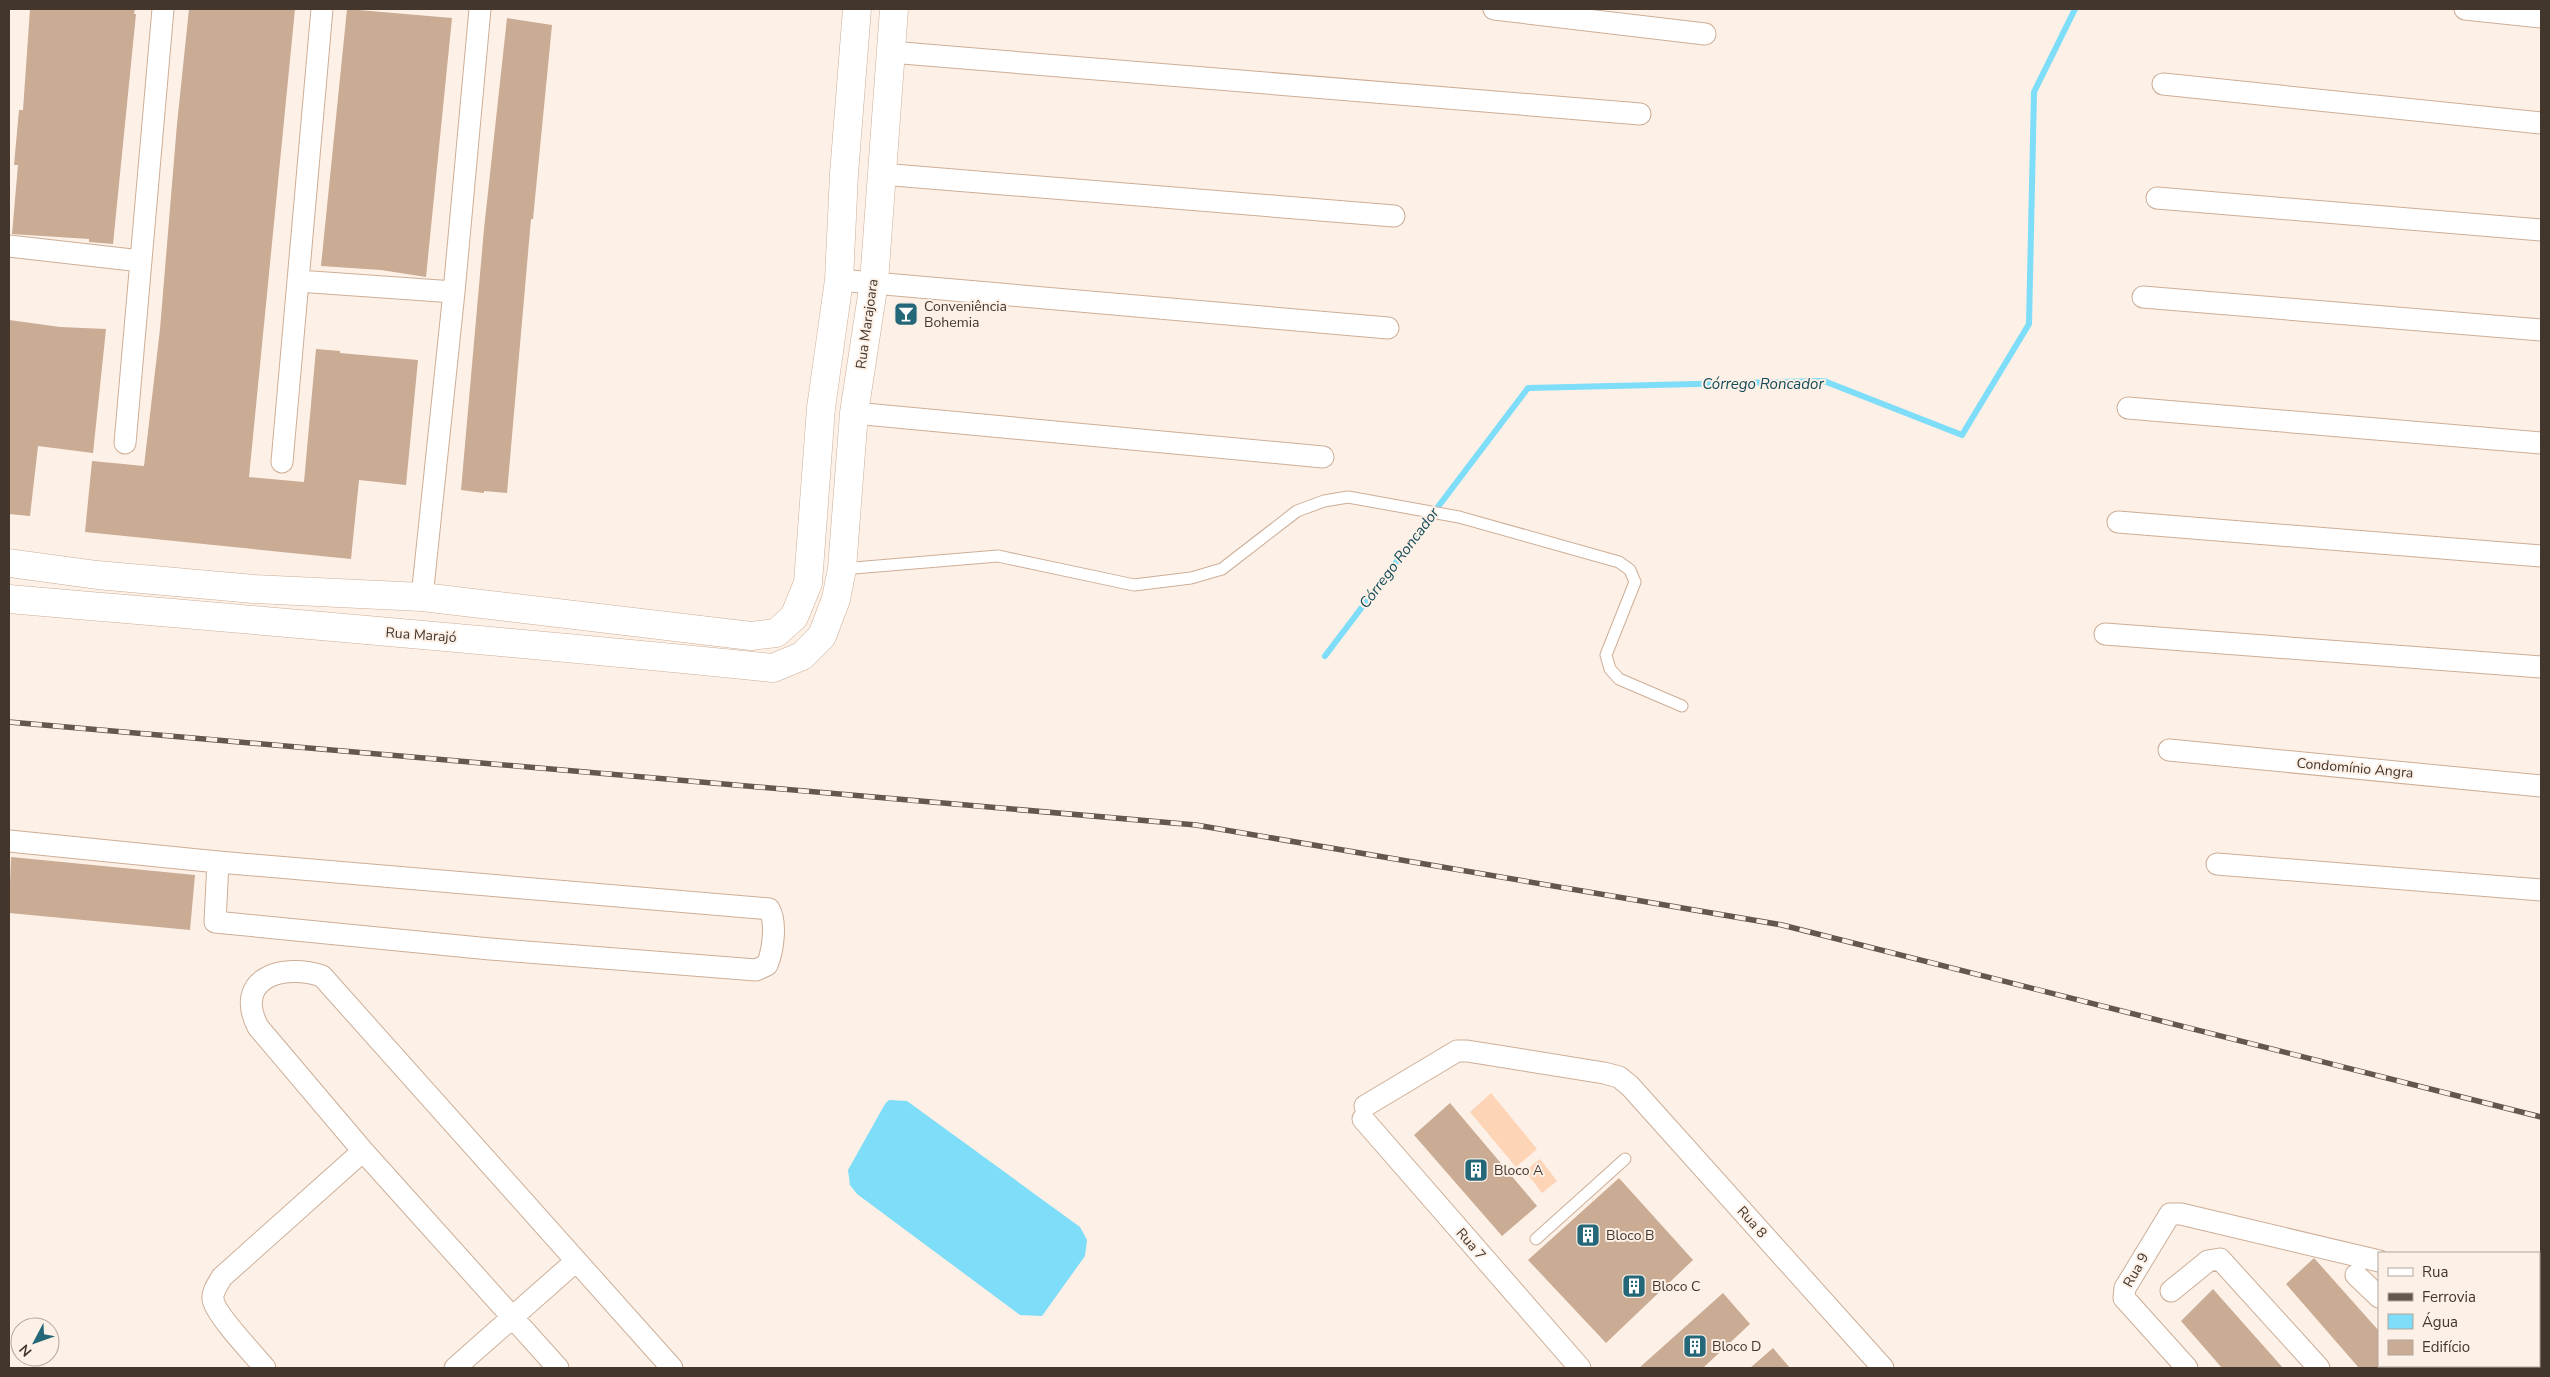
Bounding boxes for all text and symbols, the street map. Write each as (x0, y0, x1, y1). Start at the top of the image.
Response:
street label: Rua Marajoara (851, 278, 883, 370)
place label: Conveniência Bohemia (924, 297, 1007, 332)
bar icon: Conveniência Bohemia (893, 301, 919, 327)
water label: Córrego Roncador (1702, 374, 1824, 394)
water label: Córrego Roncador (1354, 503, 1444, 613)
street label: Rua Marajó (385, 623, 457, 647)
street label: Condomínio Angra (2296, 753, 2414, 783)
building icon: Bloco A (1463, 1157, 1489, 1183)
place label: Bloco A (1494, 1161, 1543, 1180)
street label: Rua 8 (1733, 1202, 1771, 1242)
building icon: Bloco B (1575, 1222, 1601, 1248)
street label: Rua 7 (1452, 1224, 1490, 1264)
place label: Bloco B (1606, 1226, 1655, 1245)
street label: Rua 9 (2119, 1249, 2153, 1291)
legend (2378, 1252, 2540, 1367)
text: Rua (2422, 1262, 2448, 1282)
building icon: Bloco C (1621, 1273, 1647, 1299)
place label: Bloco C (1652, 1277, 1700, 1296)
text: Ferrovia (2422, 1287, 2476, 1307)
text: Água (2422, 1312, 2458, 1332)
north arrow (10, 1317, 60, 1367)
building icon: Bloco D (1682, 1333, 1708, 1359)
place label: Bloco D (1712, 1337, 1761, 1356)
text: Edifício (2422, 1337, 2470, 1357)
text: N (15, 1340, 36, 1360)

